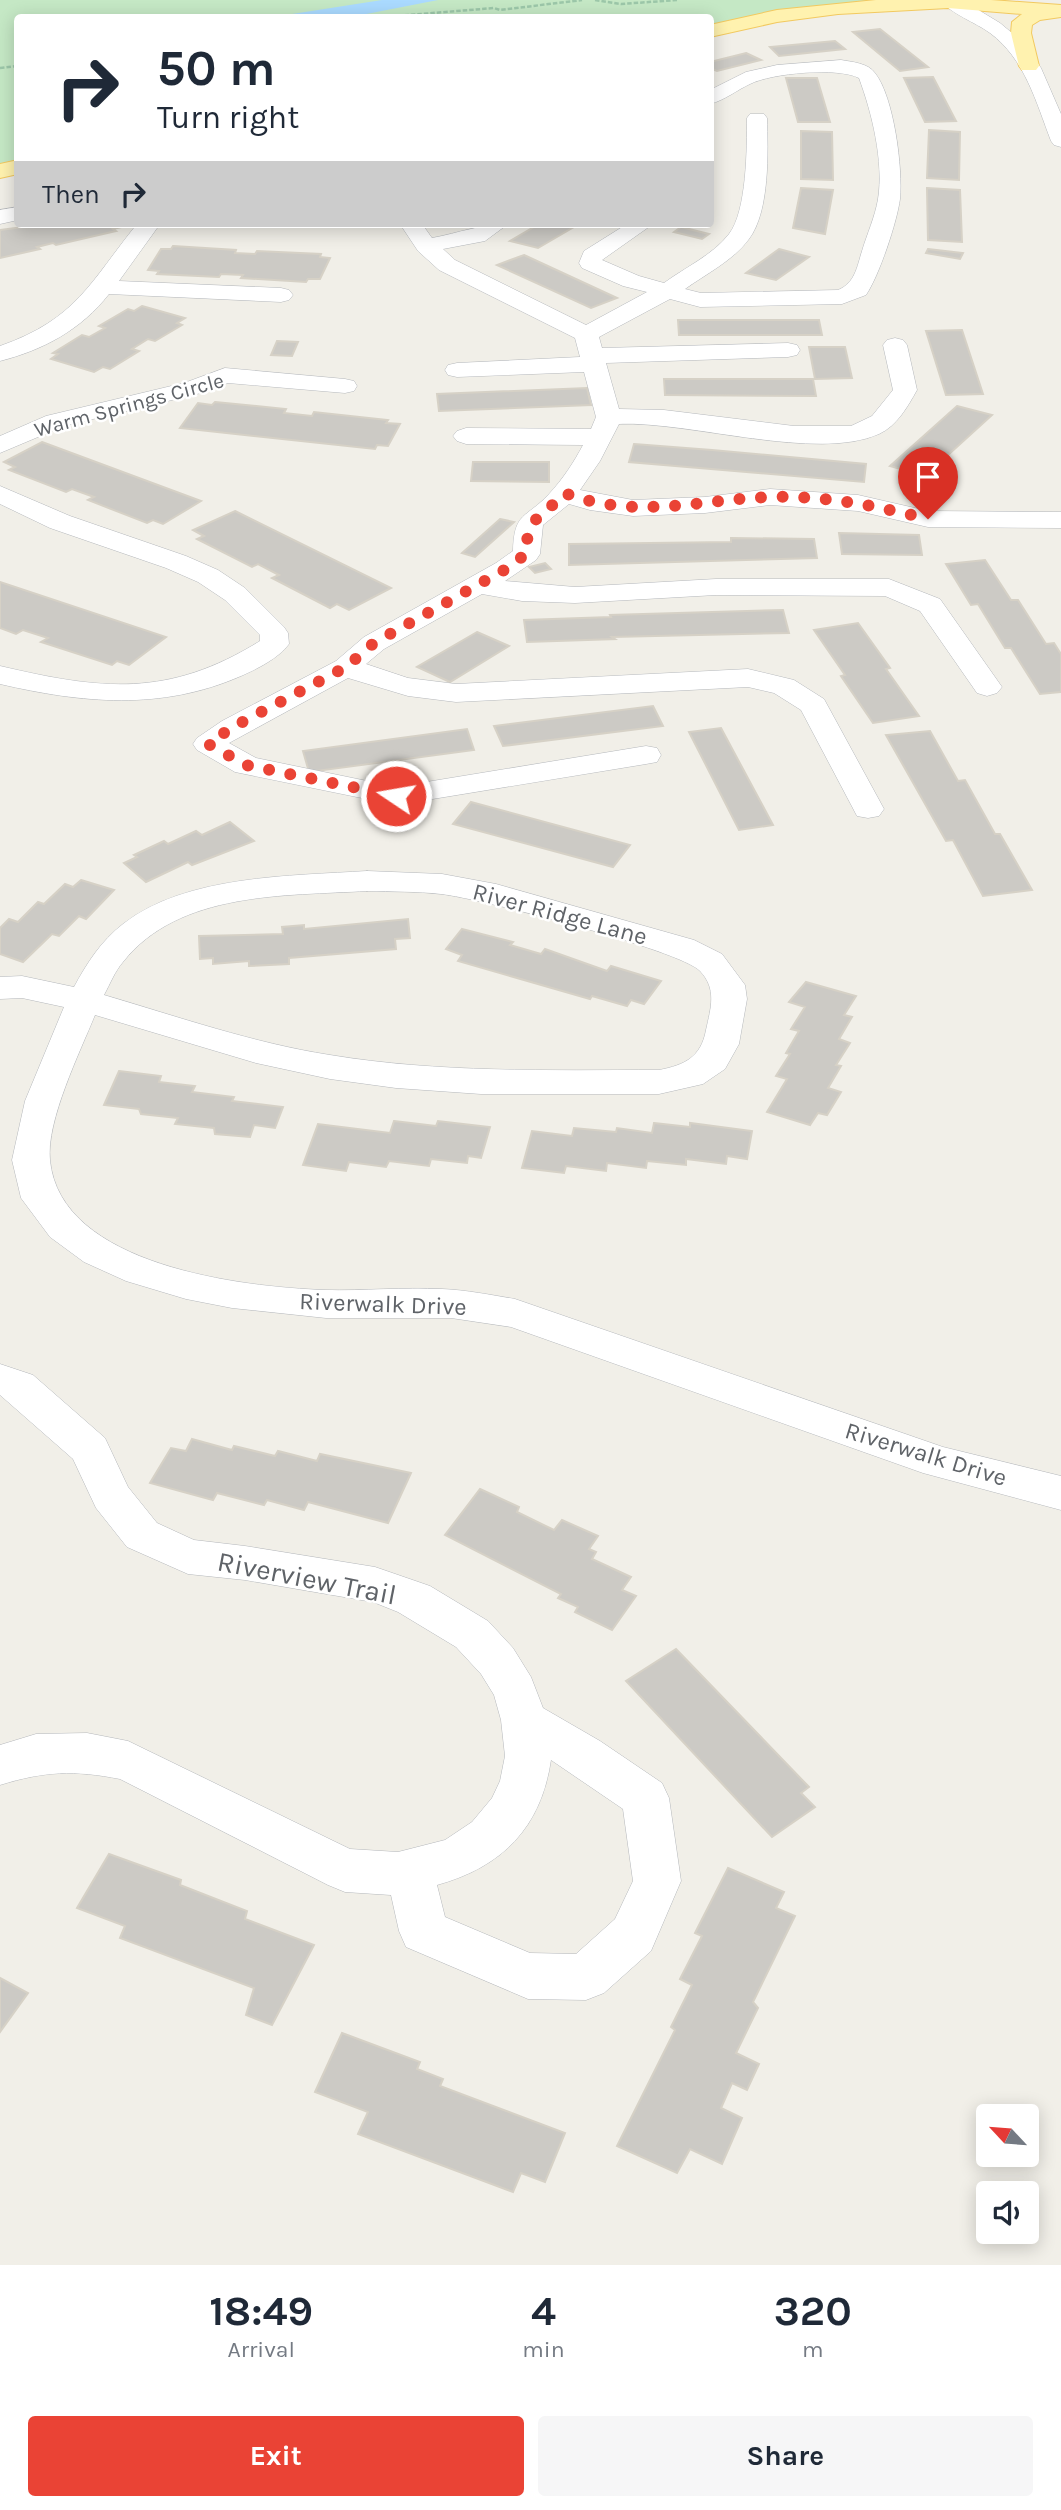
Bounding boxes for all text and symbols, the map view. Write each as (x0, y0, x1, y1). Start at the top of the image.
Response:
text: 50 m (157, 40, 275, 97)
icon: right (42, 42, 133, 133)
text: Turn right (157, 99, 299, 136)
icon: right (114, 175, 152, 213)
text: Then (42, 179, 100, 210)
street label: Warm Springs Circle (31, 368, 227, 442)
pin (898, 447, 958, 519)
icon: arrive (909, 458, 947, 496)
position arrow (359, 759, 433, 833)
street label: River Ridge Lane (470, 877, 650, 951)
street label: Riverwalk Drive (299, 1287, 467, 1321)
street label: Riverwalk Drive (842, 1416, 1010, 1492)
street label: Riverview Trail (215, 1544, 399, 1612)
north arrow (976, 2104, 1040, 2166)
map controls (976, 2104, 1039, 2244)
button: sound (976, 2181, 1039, 2244)
text: 18:49 (209, 2286, 313, 2336)
text: 4 (531, 2286, 556, 2336)
text: 320 (774, 2286, 852, 2336)
text: Arrival (227, 2336, 295, 2363)
text: min (522, 2336, 565, 2363)
text: m (802, 2336, 824, 2363)
button: Exit (28, 2416, 524, 2496)
button: Share (538, 2416, 1033, 2496)

